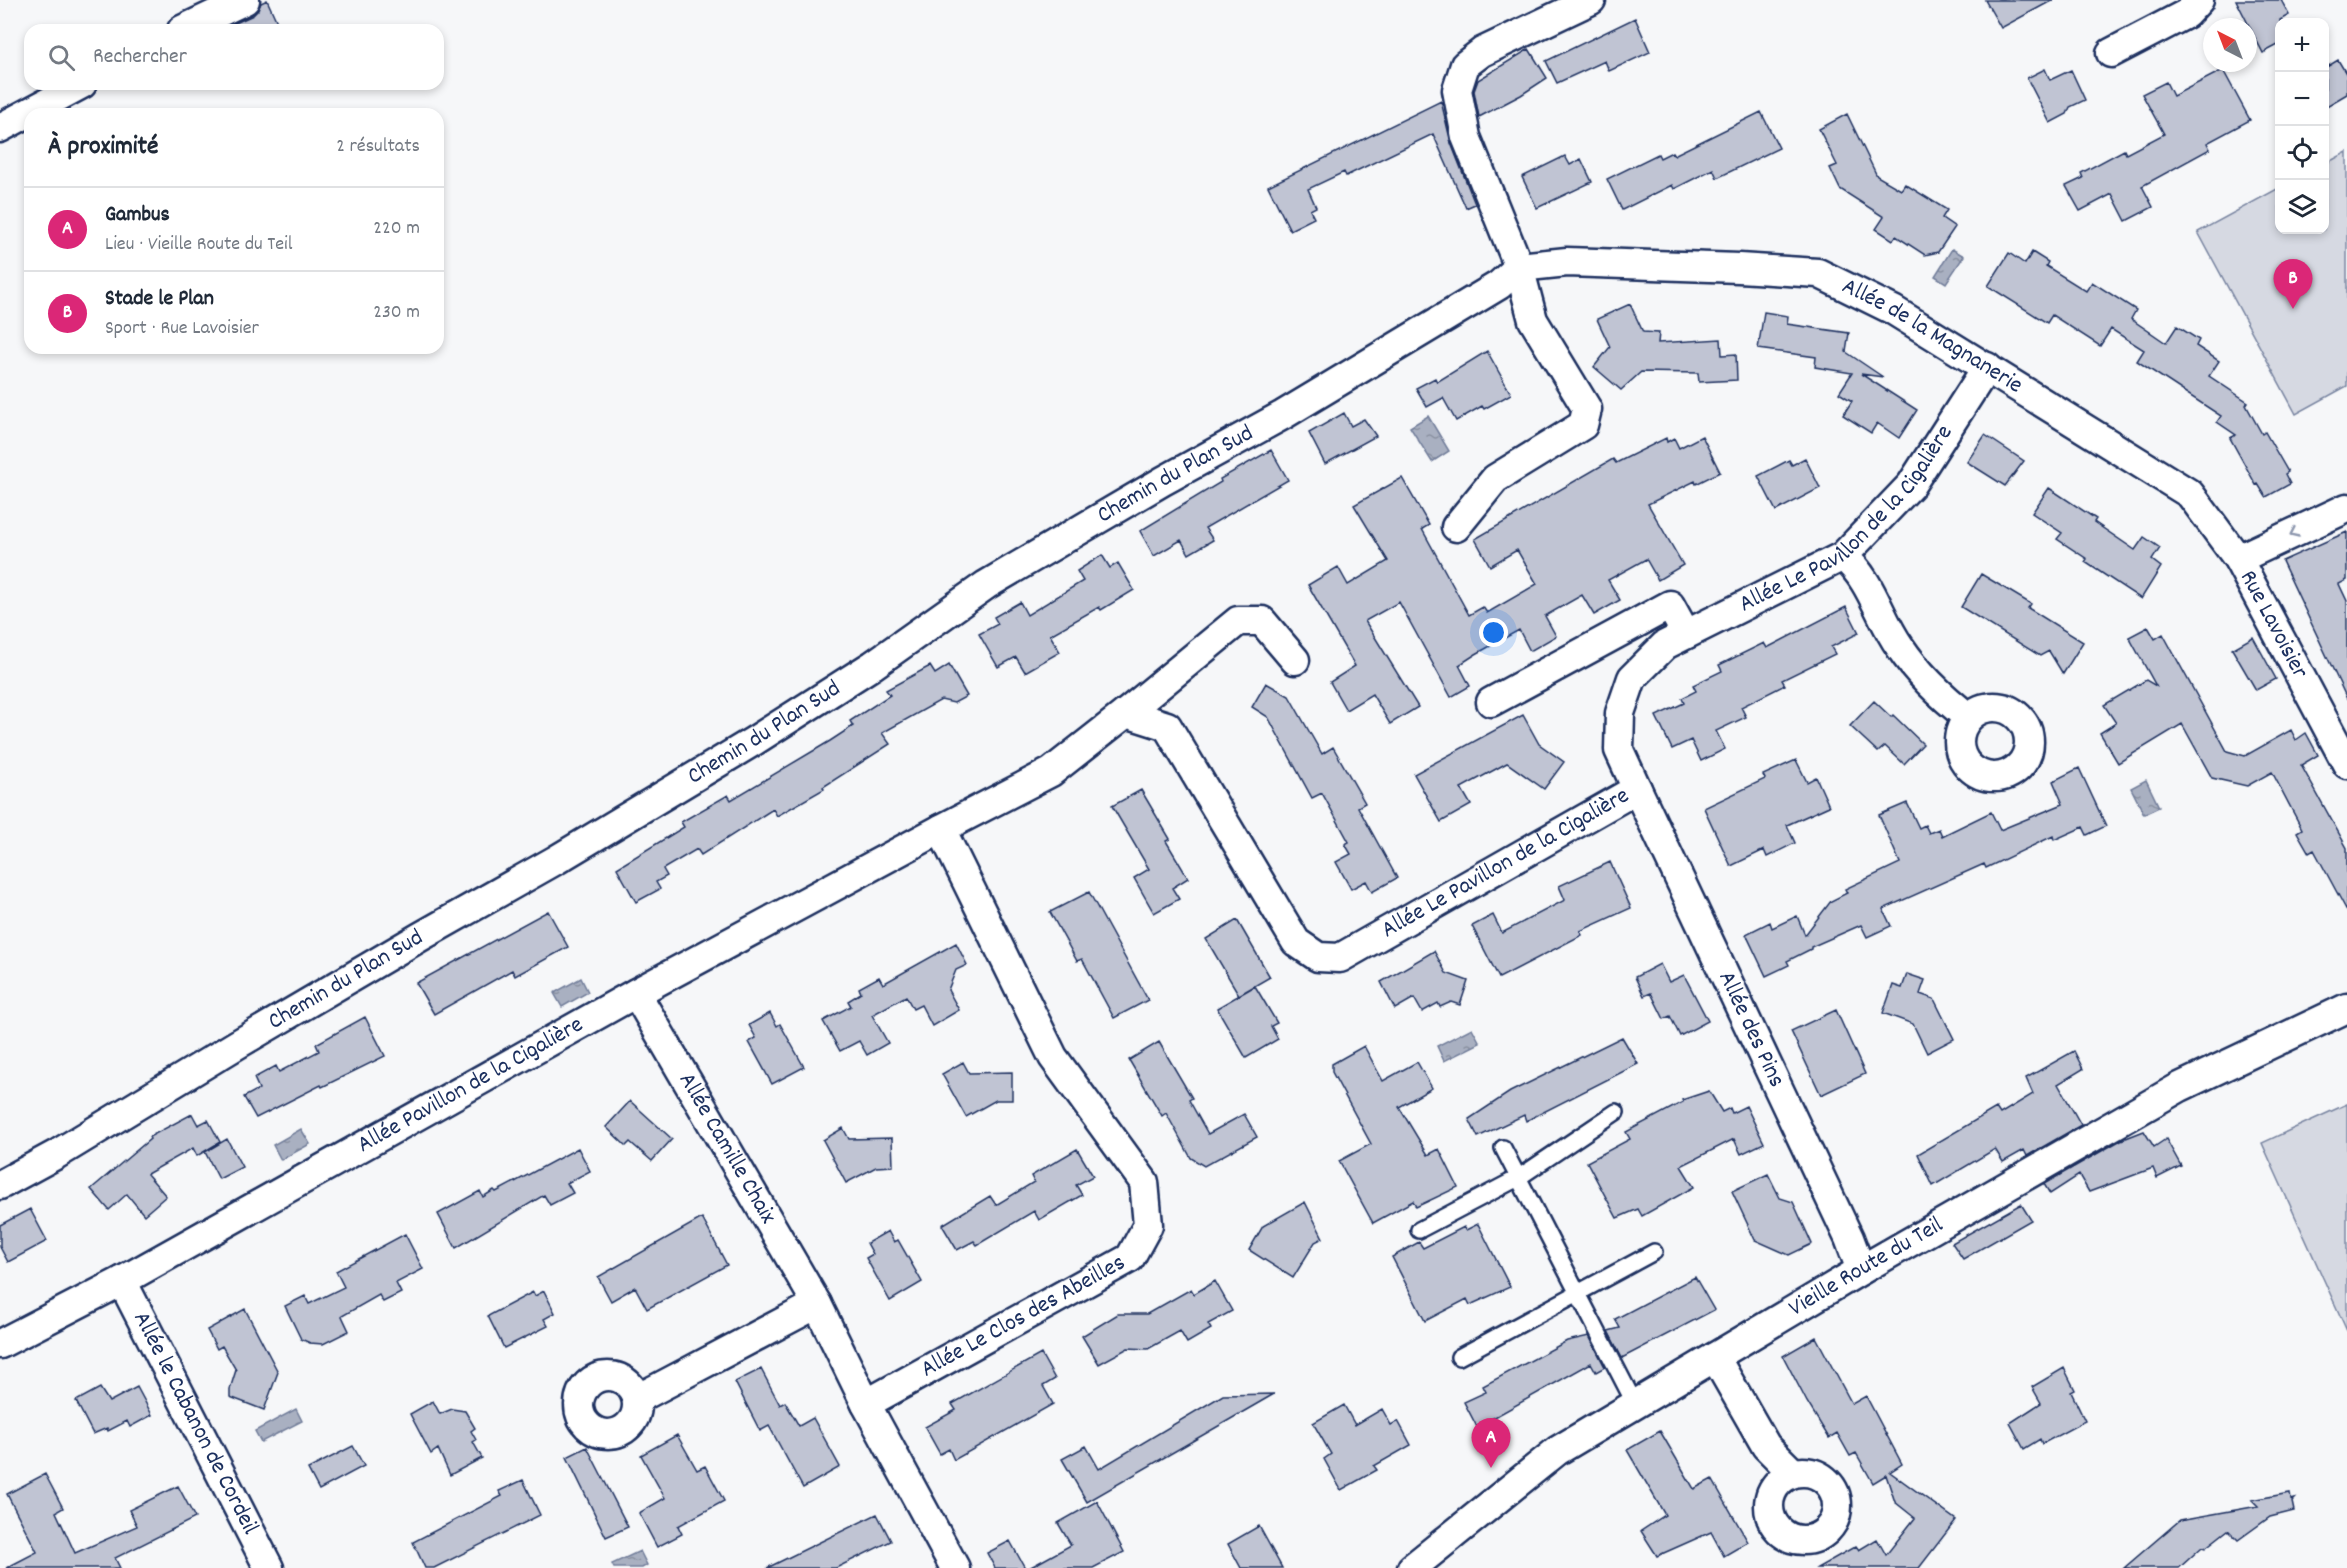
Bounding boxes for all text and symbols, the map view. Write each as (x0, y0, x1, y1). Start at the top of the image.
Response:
north arrow (2203, 18, 2257, 72)
map controls (2275, 18, 2329, 234)
button: + (2275, 18, 2329, 72)
search box (24, 24, 444, 90)
icon: search (45, 41, 78, 74)
text: Rechercher (93, 42, 187, 73)
button: − (2275, 72, 2329, 126)
button: locate (2275, 126, 2329, 180)
text: À proximité (48, 129, 158, 166)
text: 2 résultats (336, 133, 420, 161)
button: layers (2275, 180, 2329, 234)
text: Gambus (105, 200, 170, 231)
text: A (62, 215, 73, 243)
text: 220 m (373, 215, 420, 243)
text: Lieu · Vieille Route du Teil (105, 231, 292, 259)
pin: B (2274, 260, 2312, 309)
street label: Allée de la Magnanerie (1836, 270, 2029, 403)
text: Stade le Plan (105, 284, 214, 315)
text: B (63, 299, 72, 327)
text: 230 m (373, 299, 420, 327)
text: Sport · Rue Lavoisier (105, 315, 259, 343)
street label: Chemin du Plan Sud (1091, 417, 1260, 533)
street label: Allée Le Pavillon de la Cigalière (1734, 419, 1962, 622)
one-way arrow (2289, 526, 2300, 538)
street label: Rue Lavoisier (2230, 565, 2316, 685)
your location (1479, 618, 1508, 647)
street label: Chemin du Plan Sud (681, 673, 848, 794)
street label: Allée Le Pavillon de la Cigalière (1376, 780, 1636, 948)
street label: Chemin du Plan Sud (262, 922, 430, 1039)
street label: Allée des Pins (1709, 966, 1793, 1093)
street label: Allée Pavillon de la Cigalière (352, 1009, 590, 1163)
street label: Allée Camille Chaix (669, 1067, 784, 1231)
street label: Vieille Route du Teil (1783, 1209, 1950, 1326)
street label: Allée Le Clos des Abeilles (915, 1247, 1132, 1387)
street label: Allée le Cabanon de Cordeil (124, 1306, 266, 1541)
pin: A (1472, 1418, 1510, 1468)

